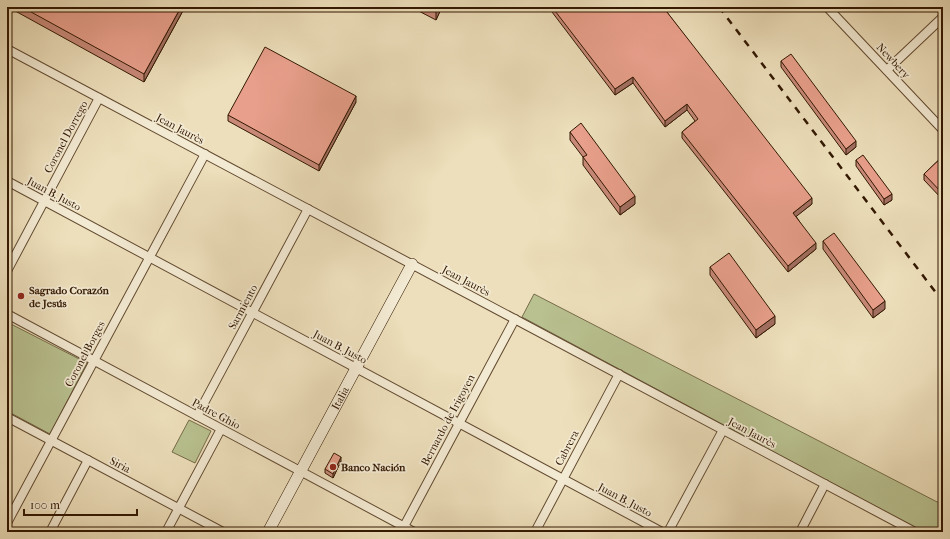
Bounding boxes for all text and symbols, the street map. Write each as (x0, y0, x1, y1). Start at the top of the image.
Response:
street label: Newbery (873, 41, 913, 82)
street label: Coronel Dorrego (41, 98, 91, 175)
street label: Jean Jaurès (153, 110, 206, 147)
street label: Juan B. Justo (24, 174, 84, 214)
street label: Jean Jaurès (439, 262, 492, 299)
street label: Sarmiento (226, 282, 260, 332)
place label: Sagrado Corazón de Jesús (29, 284, 109, 310)
marker: Sagrado Corazón de Jesús (16, 291, 26, 301)
street label: Coronel Borges (62, 319, 108, 389)
street label: Juan B. Justo (310, 327, 370, 367)
street label: Bernardo de Irigoyen (418, 372, 478, 468)
street label: Italia (328, 383, 352, 412)
street label: Padre Ghio (190, 396, 243, 432)
street label: Jean Jaurès (725, 414, 778, 451)
street label: Cabrera (552, 427, 582, 468)
street label: Siria (107, 454, 134, 476)
place label: Banco Nación (341, 461, 406, 474)
marker: Banco Nación (328, 462, 338, 472)
street label: Juan B. Justo (595, 480, 655, 520)
scale bar (24, 491, 137, 517)
text: 100 m (30, 498, 60, 512)

